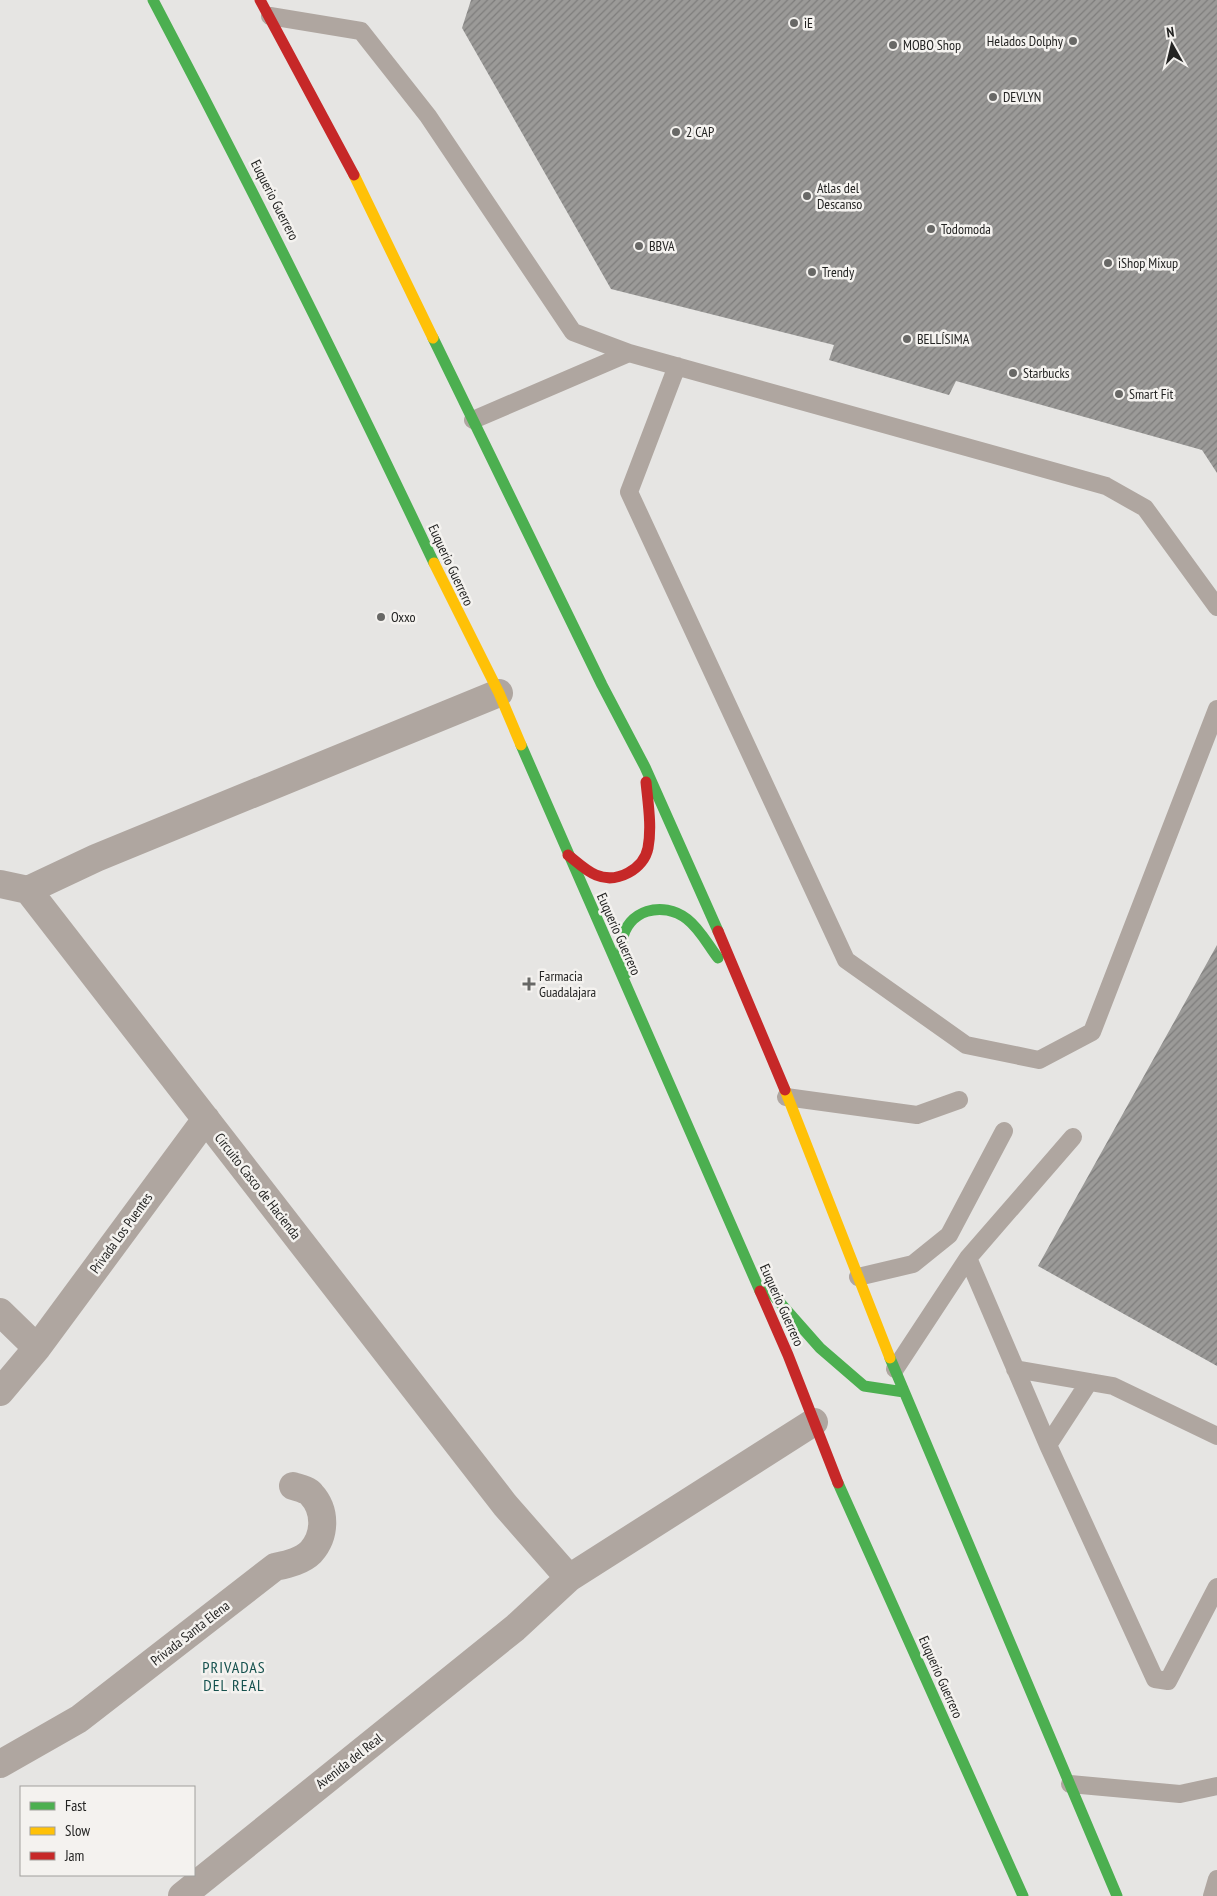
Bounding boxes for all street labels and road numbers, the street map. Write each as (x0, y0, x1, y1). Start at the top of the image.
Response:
street label: Euquerio Guerrero (247, 157, 303, 243)
street label: Euquerio Guerrero (424, 521, 478, 609)
street label: Euquerio Guerrero (593, 890, 645, 978)
street label: Circuito Casco de Hacienda (211, 1129, 305, 1243)
street label: Privada Los Puentes (86, 1189, 157, 1277)
street label: Euquerio Guerrero (756, 1261, 808, 1349)
street label: Privada Santa Elena (147, 1597, 233, 1669)
street label: Euquerio Guerrero (915, 1633, 967, 1721)
street label: Avenida del Real (312, 1729, 387, 1793)

